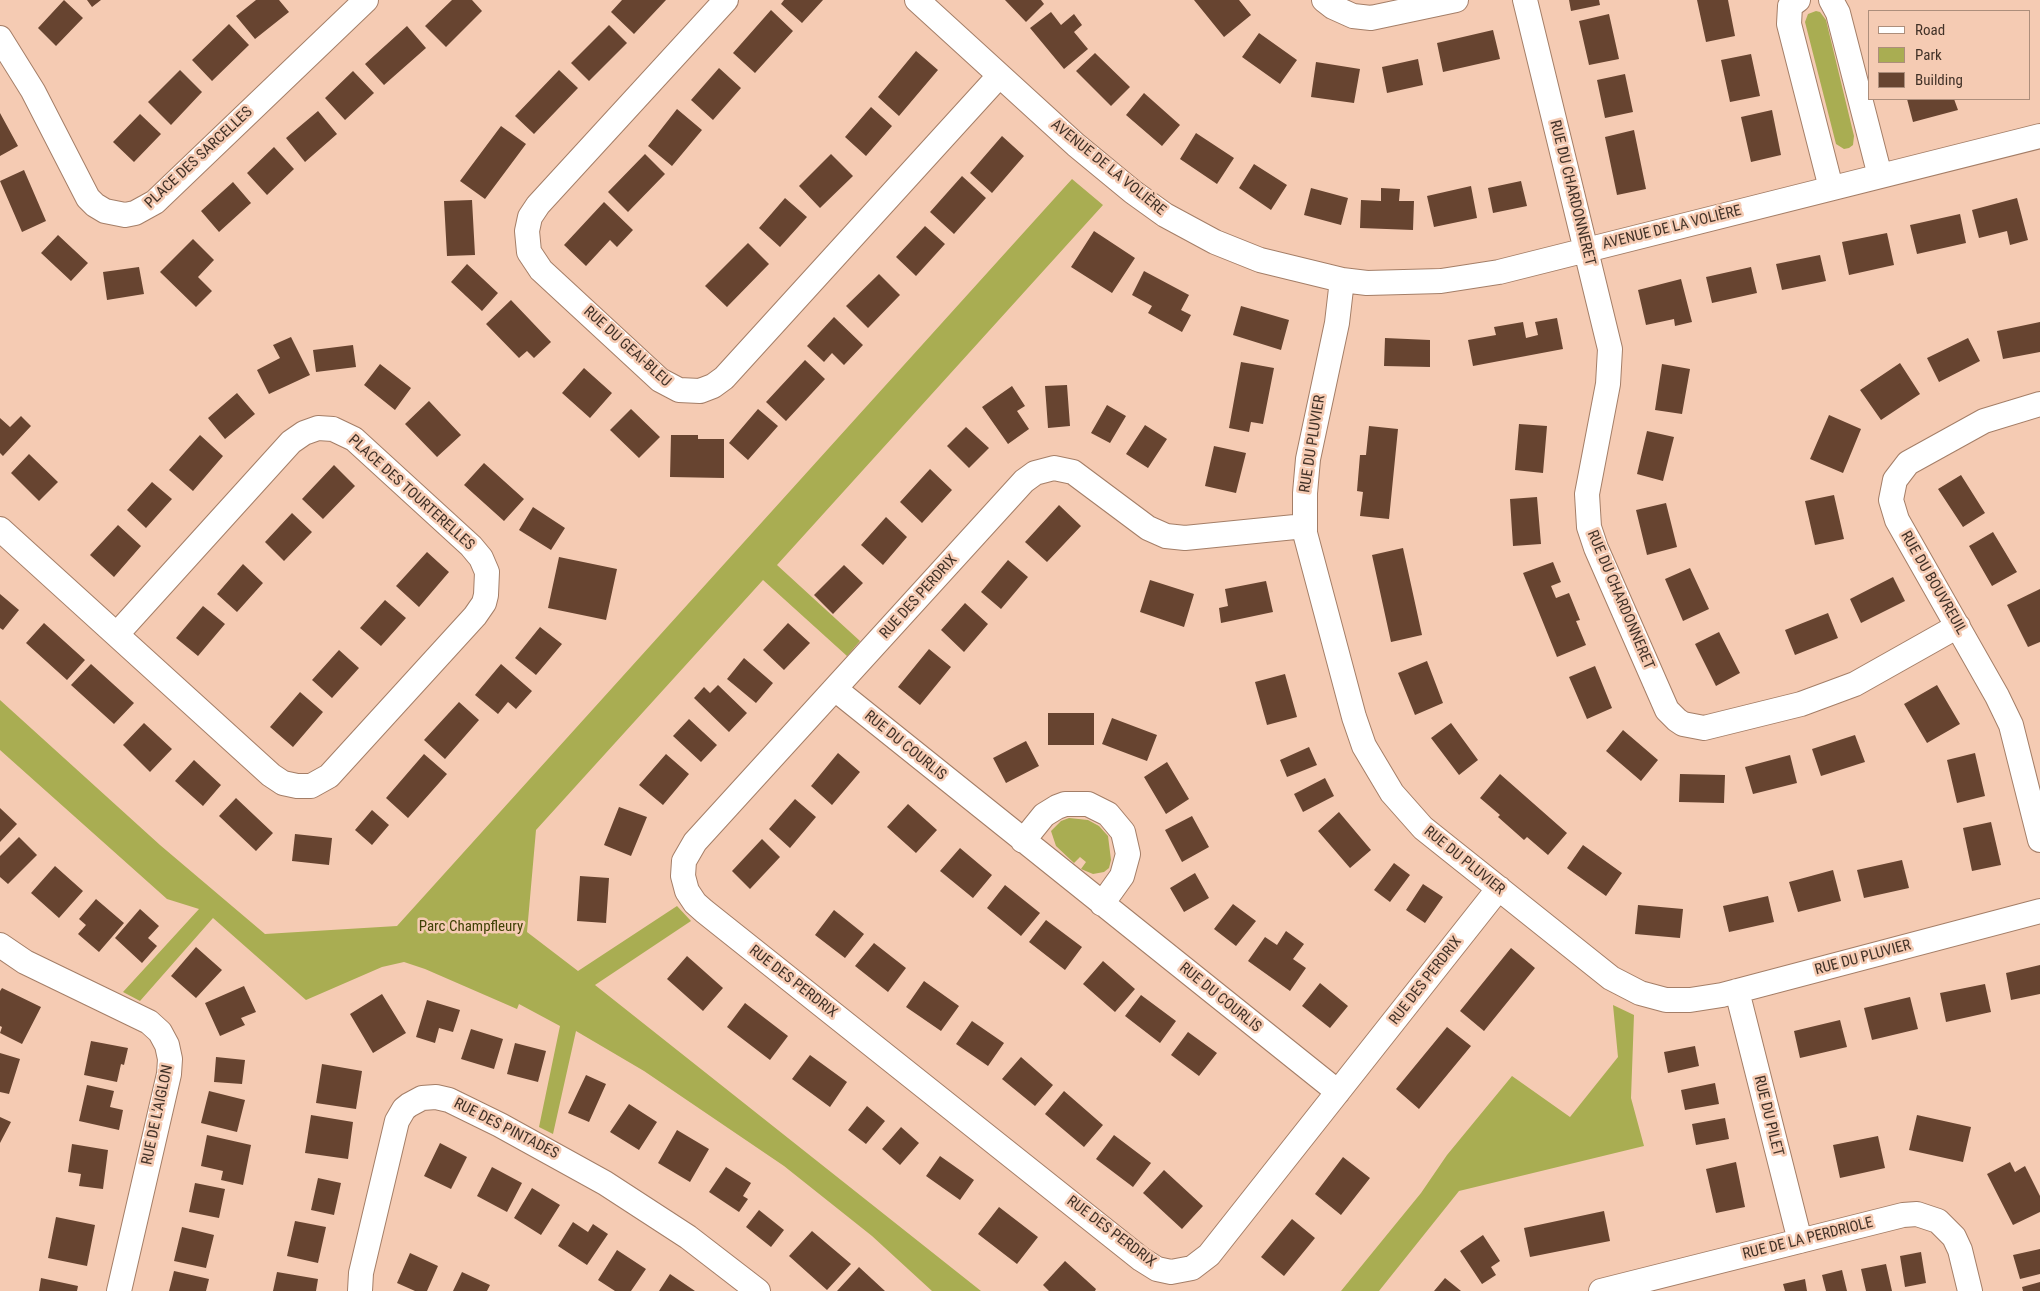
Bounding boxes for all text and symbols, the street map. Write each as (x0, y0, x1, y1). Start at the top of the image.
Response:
legend (1868, 10, 2030, 100)
text: Road (1915, 21, 1945, 39)
text: Park (1915, 46, 1942, 64)
text: Building (1915, 71, 1963, 89)
street label: PLACE DES SARCELLES (141, 103, 257, 213)
street label: AVENUE DE LA VOLIÈRE (1047, 116, 1169, 220)
street label: RUE DU CHARDONNERET (1545, 118, 1599, 268)
street label: AVENUE DE LA VOLIÈRE (1601, 202, 1743, 254)
street label: RUE DU GEAI-BLEU (580, 303, 674, 391)
street label: RUE DU PLUVIER (1296, 394, 1330, 494)
street label: PLACE DES TOURTERELLES (344, 432, 478, 554)
street label: RUE DU CHARDONNERET (1583, 528, 1657, 672)
street label: RUE DU BOUVREUIL (1896, 528, 1970, 638)
street label: RUE DES PERDRIX (877, 551, 961, 643)
street label: RUE DU COURLIS (860, 707, 950, 785)
street label: RUE DU PLUVIER (1420, 823, 1508, 899)
park label: Parc Champfleury (419, 918, 523, 936)
street label: RUE DES PERDRIX (1386, 933, 1466, 1029)
street label: RUE DU PLUVIER (1813, 937, 1913, 979)
street label: RUE DES PERDRIX (745, 942, 841, 1022)
street label: RUE DU COURLIS (1175, 959, 1265, 1037)
street label: RUE DE L'AIGLON (139, 1063, 177, 1167)
street label: RUE DU PILET (1749, 1074, 1787, 1158)
street label: RUE DES PINTADES (451, 1095, 561, 1163)
street label: RUE DES PERDRIX (1063, 1193, 1159, 1271)
street label: RUE DE LA PERDRIOLE (1741, 1214, 1875, 1264)

